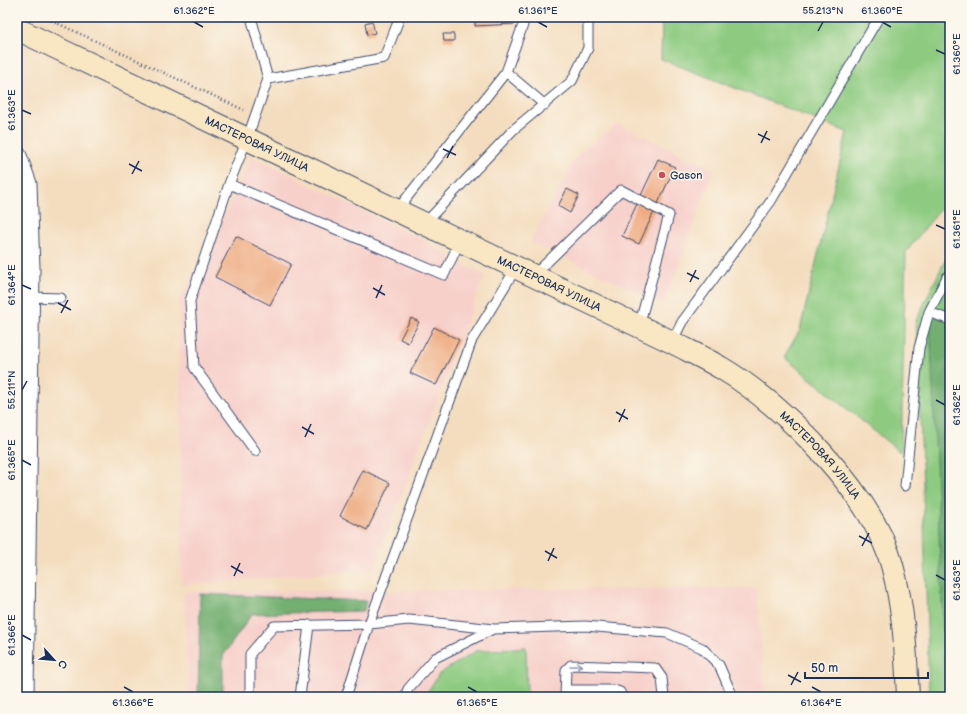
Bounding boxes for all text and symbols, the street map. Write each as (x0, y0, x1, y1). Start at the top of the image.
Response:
text: 61.362°E (174, 5, 215, 17)
text: 61.361°E (518, 5, 558, 17)
text: 55.213°N (802, 5, 844, 17)
text: 61.360°E (861, 5, 903, 17)
text: 61.360°E (951, 33, 963, 75)
text: 61.363°E (6, 89, 18, 131)
street label: МАСТЕРОВАЯ УЛИЦА (203, 114, 311, 175)
place label: Gason (670, 169, 702, 182)
marker: Gason (657, 170, 667, 180)
text: 61.361°E (951, 209, 963, 249)
street label: МАСТЕРОВАЯ УЛИЦА (495, 253, 603, 314)
text: 61.364°E (6, 264, 18, 306)
text: 55.211°N (6, 370, 18, 410)
text: 61.362°E (951, 384, 963, 425)
street label: МАСТЕРОВАЯ УЛИЦА (777, 408, 863, 502)
text: 61.365°E (6, 439, 18, 481)
text: 61.363°E (951, 559, 963, 601)
text: 61.366°E (6, 614, 18, 656)
north arrow (34, 640, 74, 680)
scale bar (805, 654, 928, 680)
text: С (55, 658, 70, 671)
text: 50 m (811, 661, 838, 676)
one-way arrow (570, 663, 583, 670)
text: 61.366°E (112, 697, 154, 709)
text: 61.365°E (457, 697, 498, 709)
text: 61.364°E (800, 697, 842, 709)

